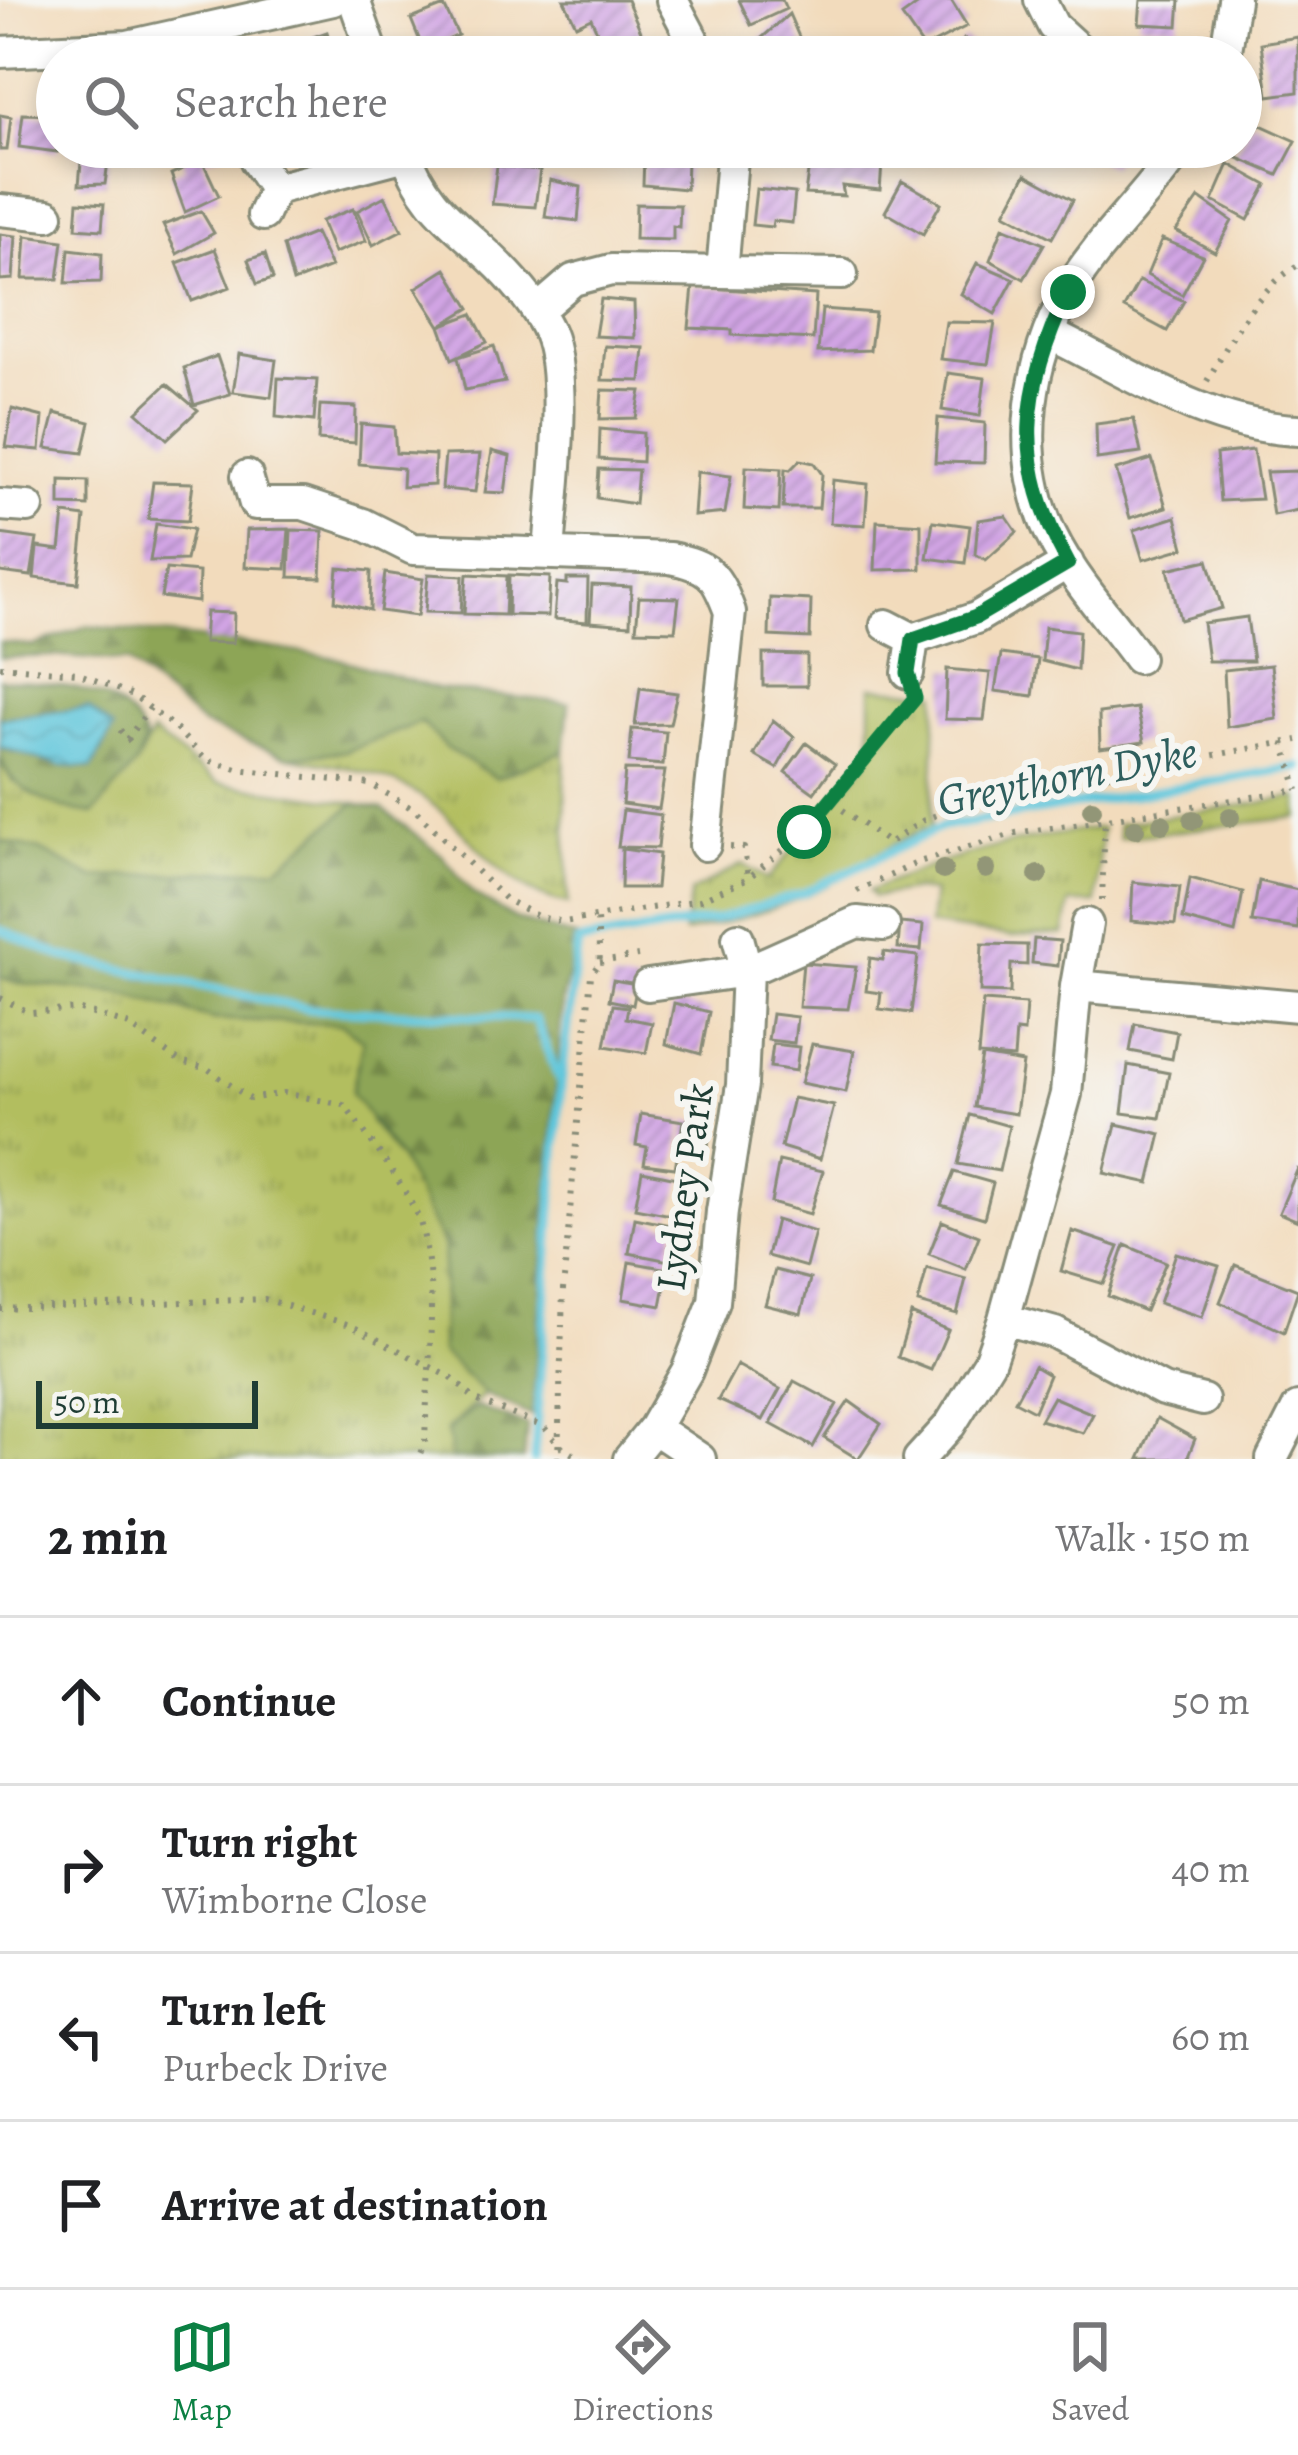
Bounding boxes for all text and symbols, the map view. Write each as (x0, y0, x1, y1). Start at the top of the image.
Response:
search box (36, 36, 1262, 168)
icon: search (78, 69, 144, 135)
text: Search here (174, 71, 388, 133)
route end (1041, 265, 1095, 319)
water label: Greythorn Dyke (932, 720, 1202, 832)
route start (777, 805, 831, 859)
street label: Lydney Park (641, 1079, 727, 1294)
scale bar (36, 1375, 258, 1428)
text: 50 m (54, 1379, 120, 1424)
text: 2 min (48, 1502, 168, 1572)
text: Walk · 150 m (1055, 1511, 1250, 1564)
icon: ahead (48, 1668, 114, 1734)
text: Continue (162, 1670, 336, 1732)
text: 50 m (1172, 1674, 1250, 1727)
text: Turn right (162, 1811, 357, 1873)
icon: right (48, 1836, 114, 1902)
text: 40 m (1171, 1842, 1250, 1895)
text: Wimborne Close (162, 1873, 427, 1926)
text: Turn left (162, 1979, 326, 2041)
icon: left (48, 2004, 114, 2070)
text: 60 m (1171, 2010, 1250, 2063)
text: Purbeck Drive (162, 2041, 388, 2094)
icon: arrive (48, 2172, 114, 2238)
text: Arrive at destination (162, 2174, 548, 2236)
tab: Map (169, 2314, 235, 2431)
tab: Directions (572, 2314, 714, 2431)
tab: Saved (1051, 2314, 1129, 2431)

